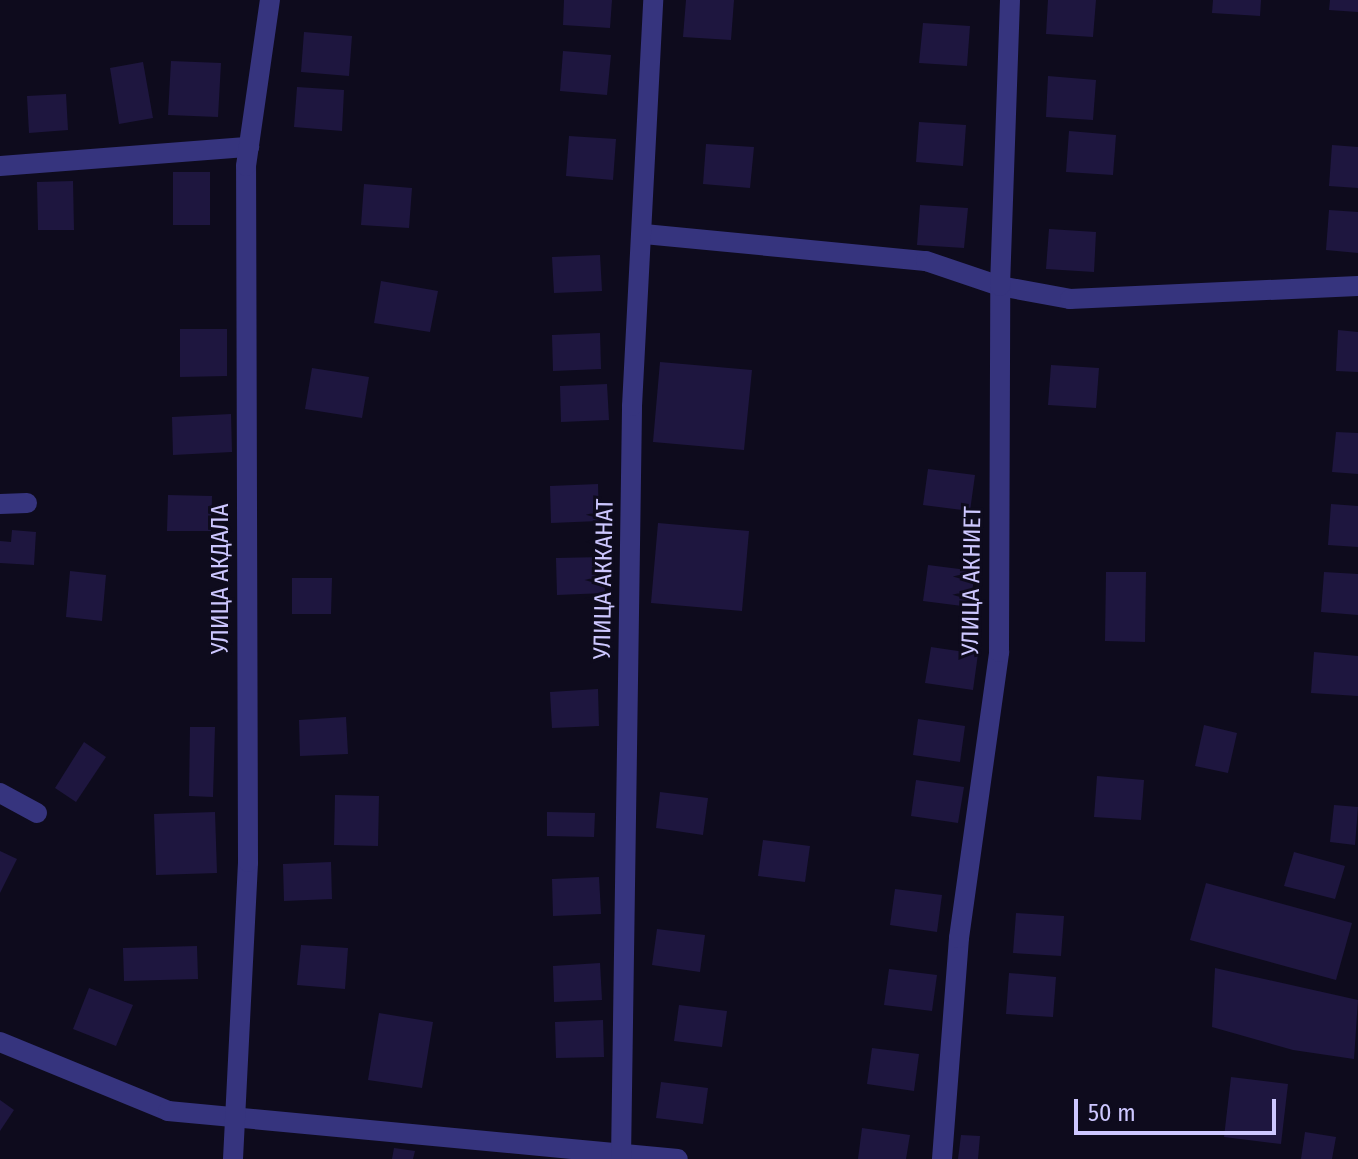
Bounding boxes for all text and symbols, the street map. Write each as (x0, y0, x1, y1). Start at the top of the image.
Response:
street label: УЛИЦА АККАНАТ (588, 498, 620, 660)
street label: УЛИЦА АКДАЛА (207, 504, 235, 654)
street label: УЛИЦА АКНИЕТ (956, 506, 988, 656)
scale bar (1078, 1083, 1280, 1133)
text: 50 m (1088, 1099, 1136, 1127)

